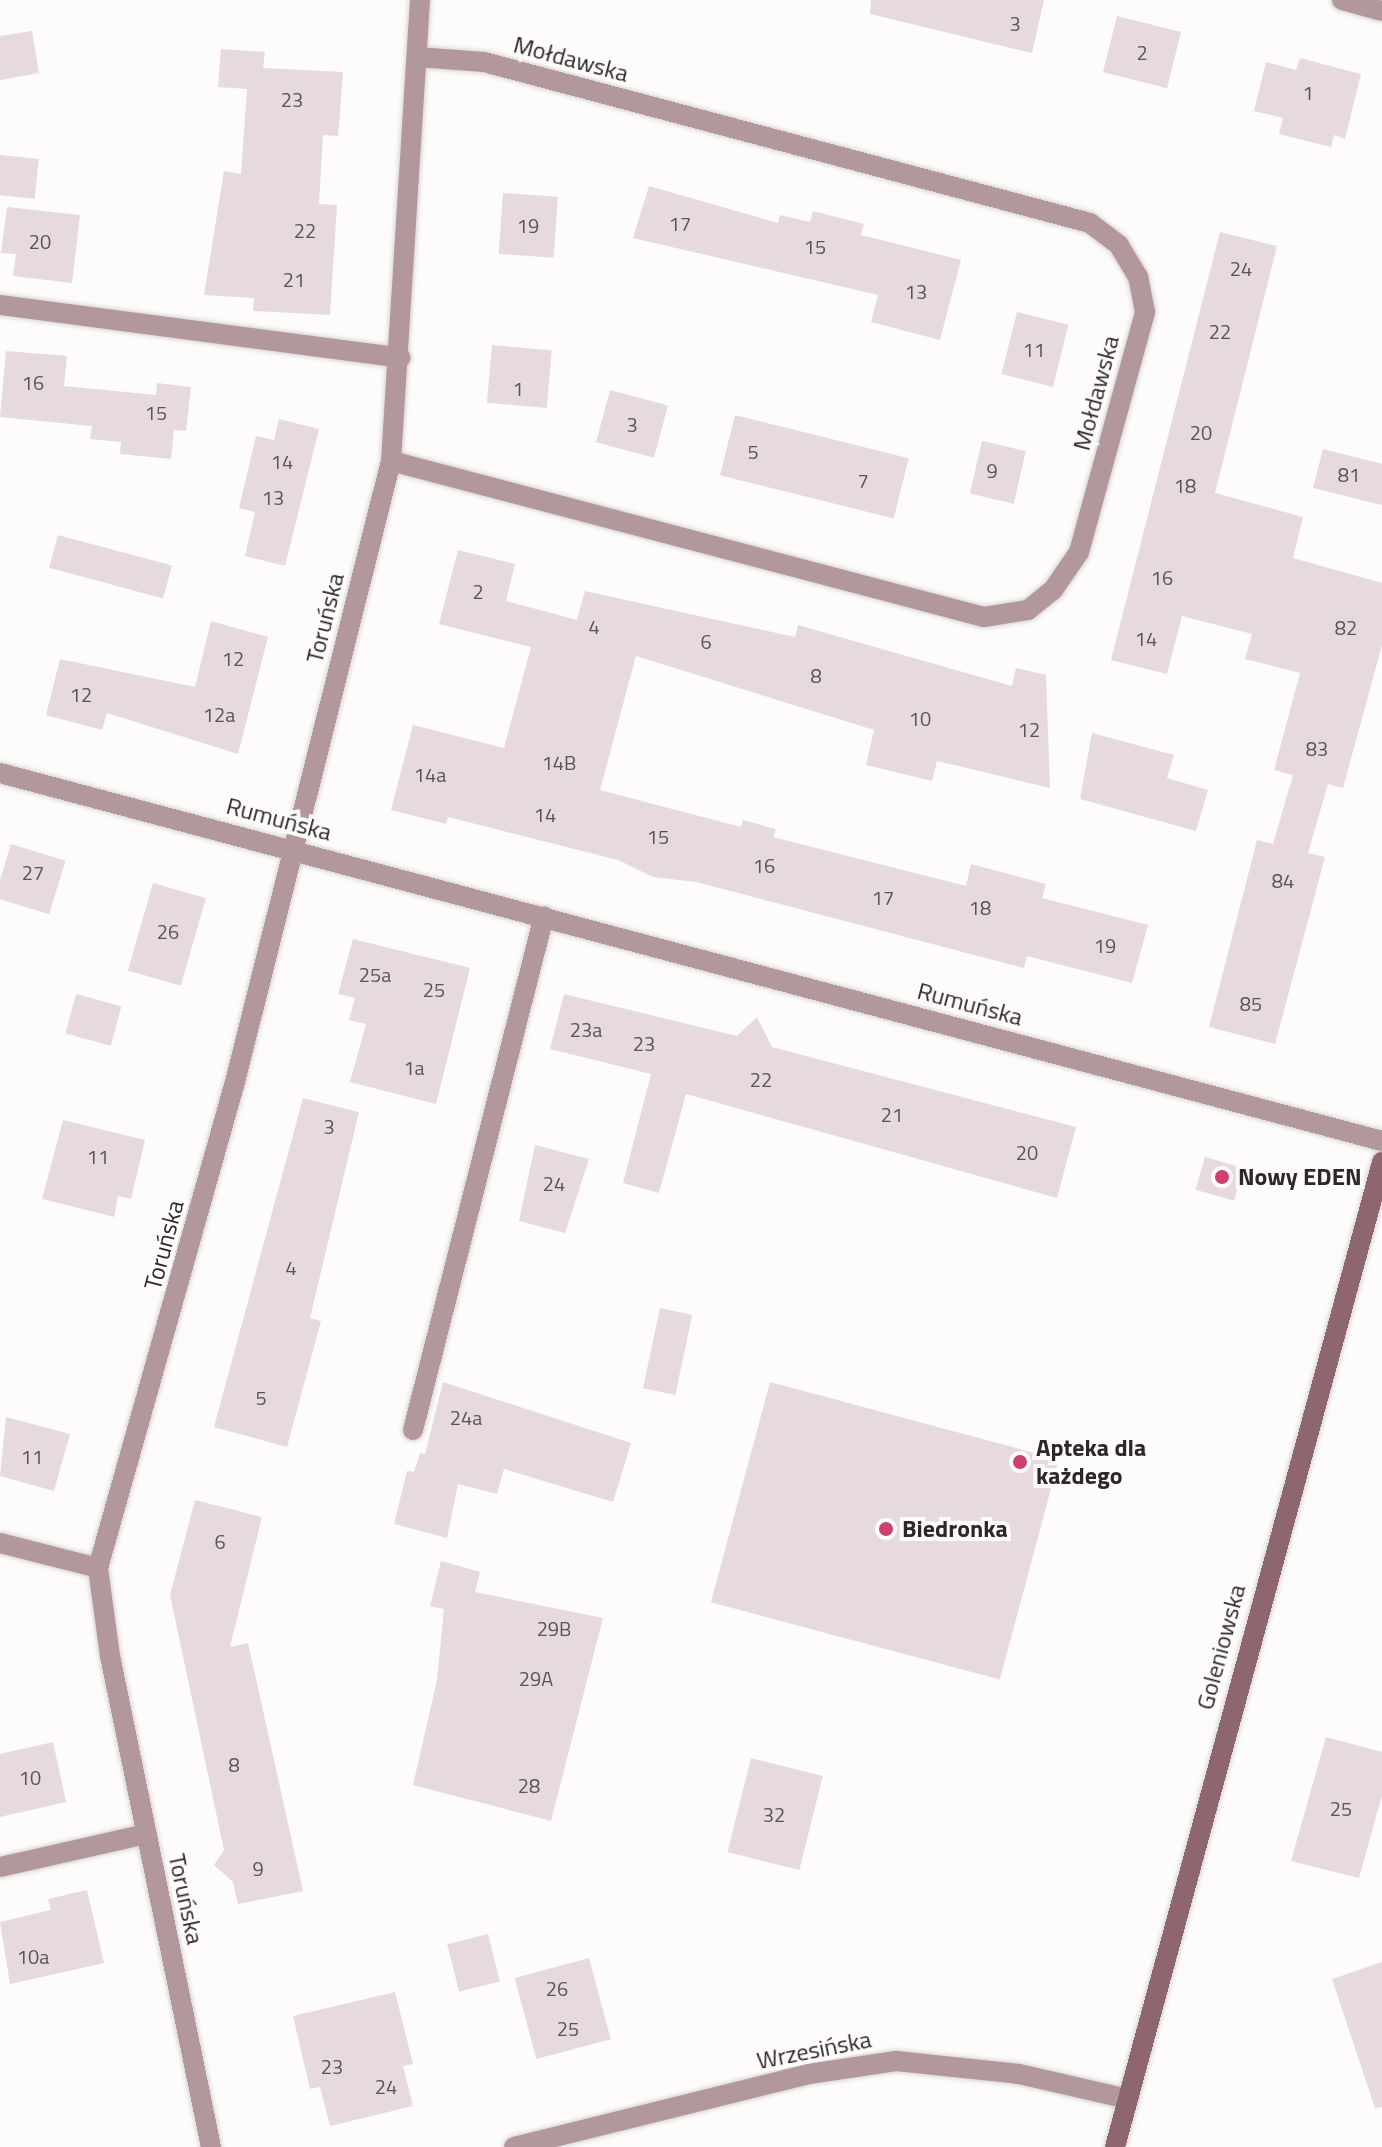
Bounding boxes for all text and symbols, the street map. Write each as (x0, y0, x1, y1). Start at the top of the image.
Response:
house number: 3 (1009, 11, 1021, 35)
street label: Mołdawska (510, 30, 632, 88)
house number: 2 (1136, 40, 1148, 64)
house number: 1 (1302, 80, 1314, 104)
house number: 23 (281, 87, 303, 111)
house number: 17 (669, 211, 691, 235)
house number: 19 (517, 213, 539, 237)
house number: 22 (294, 218, 316, 242)
house number: 20 (29, 229, 51, 253)
house number: 15 (804, 234, 826, 258)
house number: 24 (1230, 256, 1252, 280)
house number: 21 (283, 267, 305, 291)
house number: 13 (905, 279, 927, 303)
house number: 22 (1209, 319, 1231, 343)
street label: Mołdawska (1067, 332, 1125, 454)
house number: 11 (1023, 337, 1045, 361)
house number: 16 (22, 370, 44, 394)
house number: 1 (512, 376, 524, 400)
house number: 15 (145, 400, 167, 424)
house number: 3 (626, 412, 638, 436)
house number: 20 (1190, 420, 1212, 444)
house number: 5 (747, 439, 759, 463)
house number: 14 (271, 449, 293, 473)
house number: 9 (986, 458, 998, 482)
house number: 81 (1338, 462, 1360, 486)
house number: 7 (857, 468, 869, 492)
house number: 18 (1174, 473, 1196, 497)
house number: 13 (262, 485, 284, 509)
house number: 16 (1151, 565, 1173, 589)
street label: Toruńska (300, 570, 350, 666)
house number: 2 (472, 579, 484, 603)
house number: 4 (588, 614, 600, 638)
house number: 82 (1335, 615, 1357, 639)
house number: 14 (1135, 626, 1157, 650)
house number: 6 (700, 629, 712, 653)
house number: 12 (222, 646, 244, 670)
house number: 8 (810, 663, 822, 687)
house number: 12 (70, 682, 92, 706)
house number: 12a (203, 702, 235, 726)
house number: 10 (909, 706, 931, 730)
house number: 12 (1018, 717, 1040, 741)
house number: 83 (1306, 736, 1328, 760)
house number: 14B (542, 750, 576, 774)
house number: 14a (414, 762, 446, 786)
street label: Rumuńska (223, 791, 335, 847)
house number: 14 (534, 802, 556, 826)
house number: 15 (647, 824, 669, 848)
house number: 16 (753, 853, 775, 877)
house number: 27 (22, 860, 44, 884)
house number: 84 (1272, 868, 1294, 892)
house number: 17 (872, 885, 894, 909)
house number: 18 (969, 895, 991, 919)
house number: 26 (157, 919, 179, 943)
house number: 19 (1094, 933, 1116, 957)
house number: 25a (359, 962, 391, 986)
street label: Rumuńska (914, 976, 1026, 1032)
house number: 25 (423, 977, 445, 1001)
house number: 85 (1240, 991, 1262, 1015)
house number: 23a (570, 1017, 602, 1041)
house number: 23 (633, 1031, 655, 1055)
house number: 1a (403, 1055, 425, 1079)
house number: 22 (750, 1067, 772, 1091)
house number: 21 (881, 1102, 903, 1126)
house number: 3 (323, 1114, 335, 1138)
house number: 20 (1016, 1140, 1038, 1164)
house number: 11 (87, 1144, 109, 1168)
place label: Nowy EDEN (1238, 1163, 1362, 1191)
marker: Nowy EDEN (1213, 1168, 1231, 1186)
house number: 24 (543, 1171, 565, 1195)
street label: Toruńska (138, 1197, 190, 1293)
house number: 4 (285, 1255, 297, 1279)
house number: 5 (255, 1385, 267, 1409)
house number: 24a (450, 1405, 482, 1429)
place label: Apteka dla każdego (1036, 1434, 1146, 1490)
house number: 11 (21, 1444, 43, 1468)
marker: Apteka dla każdego (1011, 1453, 1029, 1471)
place label: Biedronka (902, 1515, 1008, 1543)
marker: Biedronka (877, 1520, 895, 1538)
house number: 6 (214, 1529, 226, 1553)
street label: Goleniowska (1190, 1581, 1252, 1713)
house number: 29B (537, 1616, 571, 1640)
house number: 29A (519, 1666, 553, 1690)
house number: 8 (228, 1752, 240, 1776)
house number: 10 (19, 1765, 41, 1789)
house number: 28 (518, 1773, 540, 1797)
house number: 25 (1330, 1796, 1352, 1820)
house number: 32 (763, 1802, 785, 1826)
street label: Toruńska (162, 1851, 210, 1947)
house number: 9 (252, 1856, 264, 1880)
house number: 10a (17, 1944, 49, 1968)
house number: 26 (546, 1976, 568, 2000)
house number: 25 (557, 2016, 579, 2040)
street label: Wrzesińska (754, 2025, 874, 2075)
house number: 23 (321, 2054, 343, 2078)
house number: 24 (375, 2074, 397, 2098)

